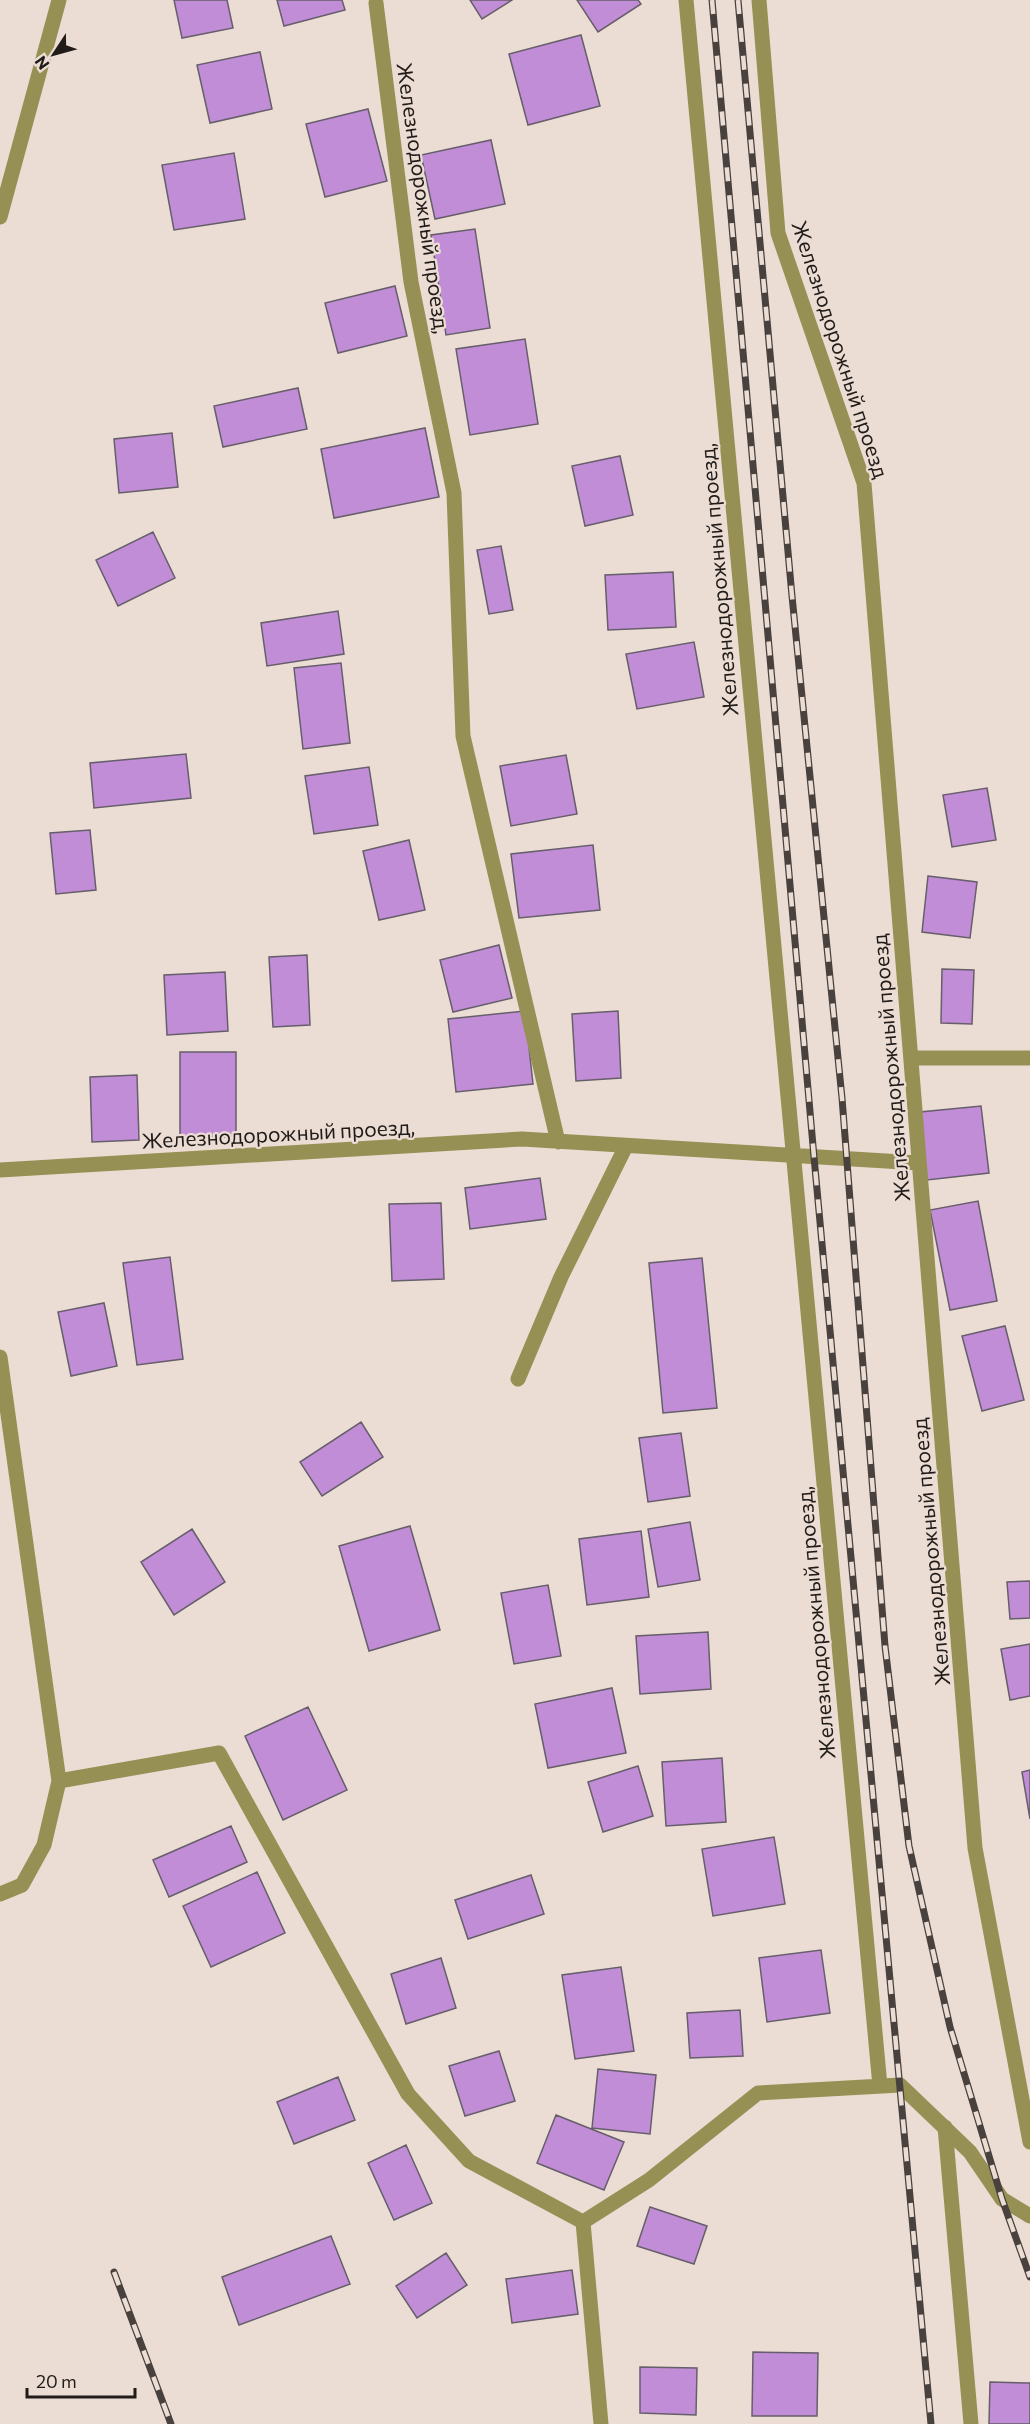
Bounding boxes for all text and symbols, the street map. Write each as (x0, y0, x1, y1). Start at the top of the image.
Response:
north arrow (24, 24, 84, 84)
text: N (30, 53, 53, 74)
street label: Железнодорожный проезд, (393, 61, 455, 335)
street label: Железнодорожный проезд (788, 217, 894, 481)
street label: Железнодорожный проезд, (694, 442, 742, 718)
street label: Железнодорожный проезд (866, 933, 914, 1203)
street label: Железнодорожный проезд, (141, 1113, 415, 1153)
street label: Железнодорожный проезд (906, 1417, 954, 1687)
street label: Железнодорожный проезд, (791, 1485, 839, 1761)
scale bar (27, 2361, 135, 2399)
text: 20 m (36, 2370, 77, 2392)

